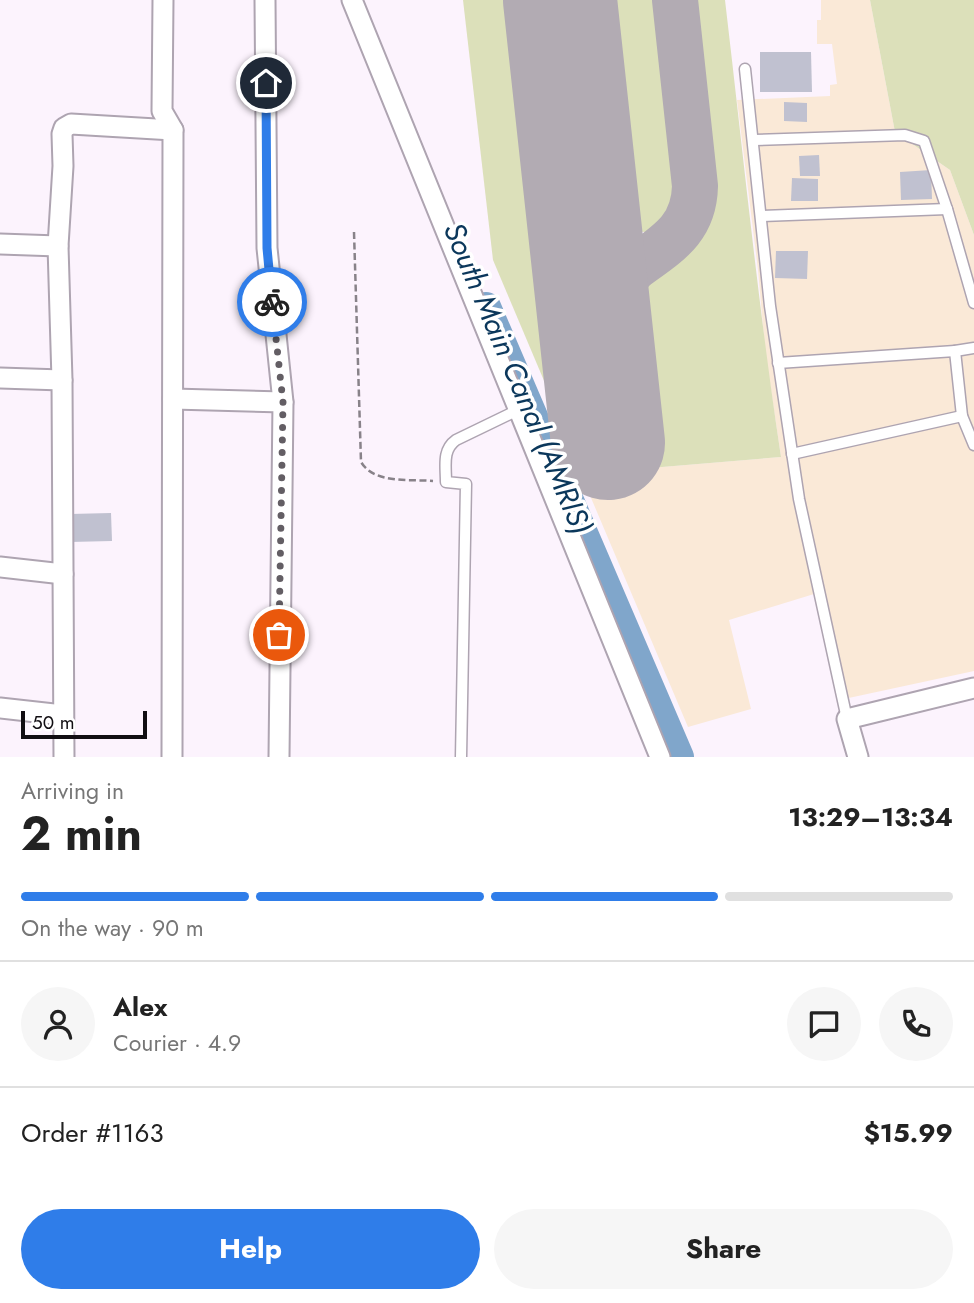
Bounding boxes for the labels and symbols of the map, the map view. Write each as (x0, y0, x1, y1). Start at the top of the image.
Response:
pin (236, 53, 296, 113)
water label: South Main Canal (AMRIS) (433, 216, 603, 540)
courier (237, 267, 307, 337)
pin (249, 605, 309, 665)
scale bar (21, 708, 147, 740)

